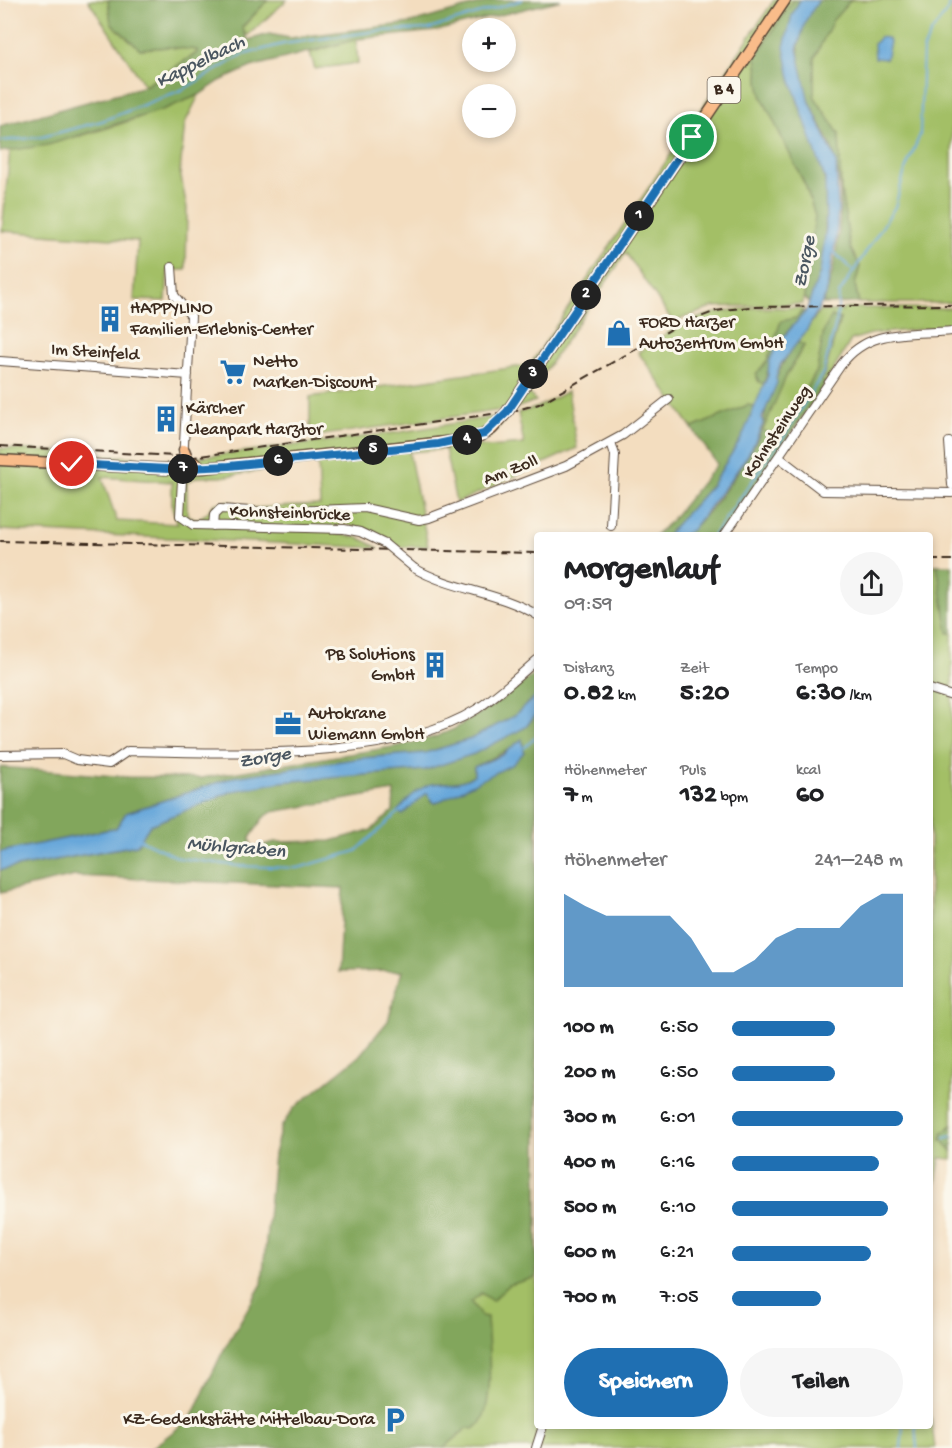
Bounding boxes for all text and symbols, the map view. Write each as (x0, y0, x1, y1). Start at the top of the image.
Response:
map controls (462, 18, 516, 138)
button: + (462, 18, 516, 72)
water label: Kappelbach (153, 32, 249, 94)
road number: B 4 (708, 77, 740, 103)
button: − (462, 84, 516, 138)
pin (666, 111, 717, 162)
icon: arrive (675, 120, 708, 153)
pin: 1 (624, 201, 654, 231)
text: 1 (636, 206, 642, 225)
water label: Zorge (790, 234, 822, 290)
pin: 2 (571, 280, 601, 310)
text: 2 (582, 285, 590, 304)
place label: HAPPYLINO Familien-Erlebnis-Center (129, 299, 315, 341)
building icon: HAPPYLINO Familien-Erlebnis-Center (95, 304, 125, 334)
place label: FORD Harzer Autozentrum GmbH (638, 313, 784, 355)
shop icon: FORD Harzer Autozentrum GmbH (604, 318, 634, 348)
street label: Im Steinfeld (50, 339, 141, 367)
place label: Netto Marken-Discount (253, 352, 377, 394)
supermarket icon: Netto Marken-Discount (218, 357, 248, 387)
pin: 3 (518, 359, 548, 389)
text: 3 (529, 364, 537, 383)
street label: Kohnsteinweg (739, 382, 817, 482)
place label: Kärcher Cleanpark Harztor (186, 399, 324, 441)
building icon: Kärcher Cleanpark Harztor (151, 404, 181, 434)
pin: 4 (452, 425, 482, 455)
text: 4 (463, 430, 471, 449)
pin: 5 (358, 435, 388, 465)
pin (46, 438, 97, 489)
text: 5 (369, 440, 377, 459)
pin: 6 (263, 446, 293, 476)
icon: check (55, 447, 88, 480)
text: 6 (274, 451, 282, 470)
street label: Am Zoll (481, 451, 541, 491)
pin: 7 (168, 454, 198, 484)
text: 7 (179, 459, 187, 478)
street label: Kohnsteinbrücke (229, 501, 352, 527)
text: Morgenlauf (564, 552, 718, 590)
button: share (840, 552, 903, 615)
text: 09:59 (564, 594, 612, 617)
place label: PB Solutions GmbH (325, 645, 416, 687)
building icon: PB Solutions GmbH (420, 650, 450, 680)
text: Distanz (564, 660, 614, 679)
text: Zeit (680, 660, 709, 679)
text: Tempo (796, 660, 838, 679)
text: 0.82 (564, 679, 614, 710)
text: 5:20 (680, 679, 729, 710)
text: 6:30 (796, 679, 846, 710)
text: km (614, 687, 636, 706)
text: /km (846, 687, 872, 706)
place label: Autokrane Wiemann GmbH (308, 704, 425, 746)
office icon: Autokrane Wiemann GmbH (273, 709, 303, 739)
water label: Zorge (237, 743, 293, 775)
text: Höhenmeter (564, 762, 646, 781)
text: Puls (680, 762, 706, 781)
text: kcal (796, 762, 821, 781)
text: 7 (564, 781, 578, 812)
text: 132 (680, 781, 717, 812)
text: 60 (796, 781, 824, 812)
text: m (578, 789, 593, 808)
text: bpm (717, 789, 748, 808)
water label: Mühlgraben (186, 833, 286, 865)
text: Höhenmeter (564, 850, 666, 873)
text: 241–248 m (814, 850, 903, 873)
text: 100 m (564, 1017, 614, 1040)
text: 6:50 (660, 1017, 698, 1040)
text: 200 m (564, 1062, 615, 1085)
text: 6:50 (660, 1062, 698, 1085)
text: 300 m (564, 1107, 616, 1130)
text: 6:01 (660, 1107, 696, 1130)
text: 400 m (564, 1152, 615, 1175)
text: 6:16 (660, 1152, 695, 1175)
text: 500 m (564, 1197, 616, 1220)
text: 6:10 (660, 1197, 696, 1220)
text: 600 m (564, 1242, 616, 1265)
text: 6:21 (660, 1242, 694, 1265)
text: 700 m (564, 1287, 616, 1310)
text: 7:05 (660, 1287, 699, 1310)
button: Speichern (564, 1348, 728, 1417)
button: Teilen (740, 1348, 903, 1417)
parking icon: KZ-Gedenkstätte Mittelbau-Dora (380, 1405, 410, 1435)
place label: KZ-Gedenkstätte Mittelbau-Dora (123, 1410, 376, 1431)

